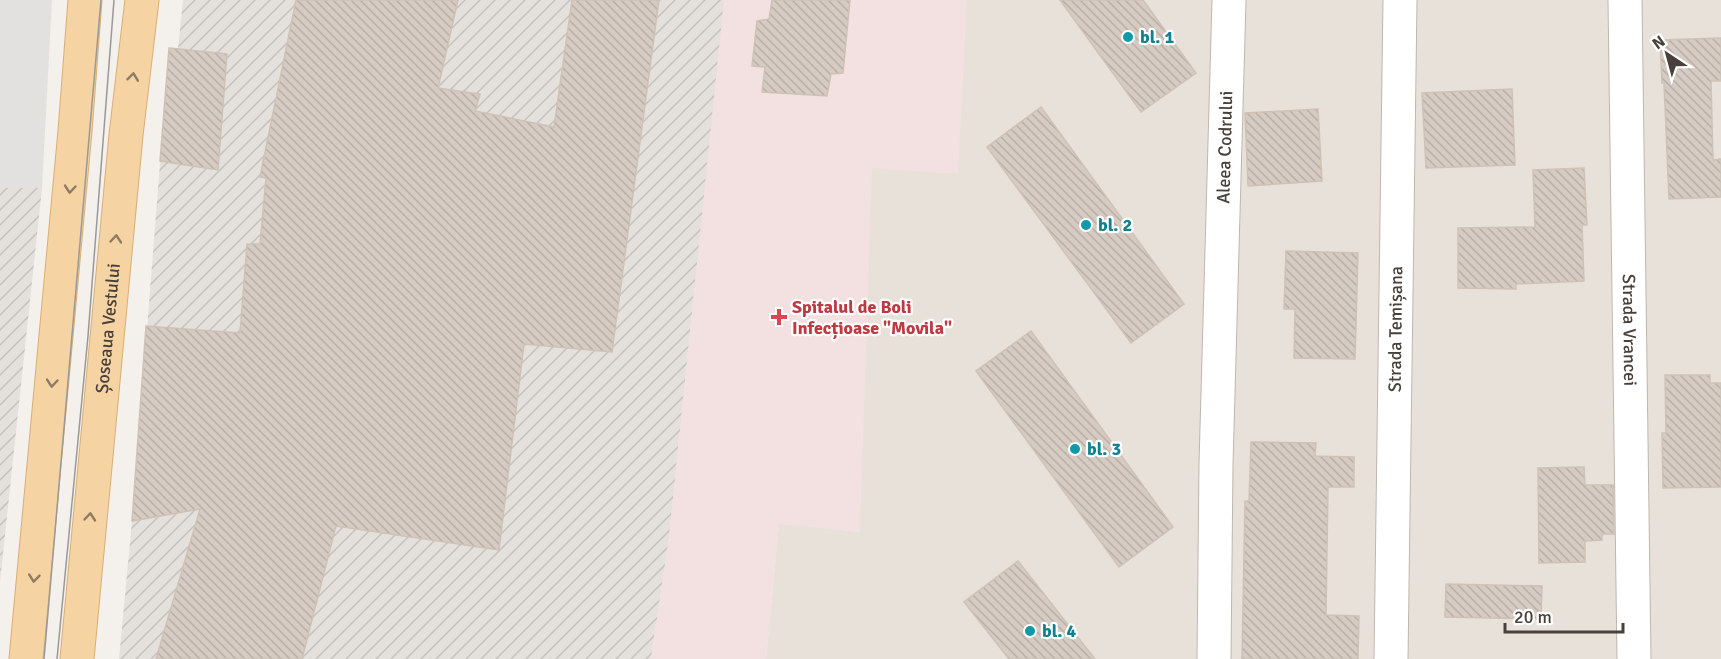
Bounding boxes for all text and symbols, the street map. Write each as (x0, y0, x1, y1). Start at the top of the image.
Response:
north arrow (1637, 24, 1697, 84)
place label: bl. 1 (1140, 26, 1174, 48)
marker: bl. 1 (1121, 30, 1135, 44)
text: N (1648, 31, 1669, 54)
one-way arrow (126, 73, 138, 82)
street label: Aleea Codrului (1212, 90, 1237, 204)
one-way arrow (64, 185, 77, 194)
place label: bl. 2 (1098, 214, 1132, 236)
marker: bl. 2 (1079, 218, 1093, 232)
one-way arrow (109, 235, 122, 244)
street label: Șoseaua Vestului (91, 262, 125, 395)
street label: Strada Temișana (1384, 266, 1407, 392)
street label: Strada Vrancei (1618, 274, 1641, 386)
place label: Spitalul de Boli Infecțioase "Movila" (792, 296, 952, 340)
marker: Spitalul de Boli Infecțioase "Movila" (770, 308, 788, 326)
one-way arrow (46, 379, 59, 388)
place label: bl. 3 (1087, 438, 1121, 460)
marker: bl. 3 (1068, 442, 1082, 456)
one-way arrow (83, 512, 96, 522)
one-way arrow (28, 573, 41, 582)
scale bar (1505, 596, 1624, 634)
text: 20 m (1514, 606, 1552, 628)
place label: bl. 4 (1042, 620, 1076, 642)
marker: bl. 4 (1023, 624, 1037, 638)

